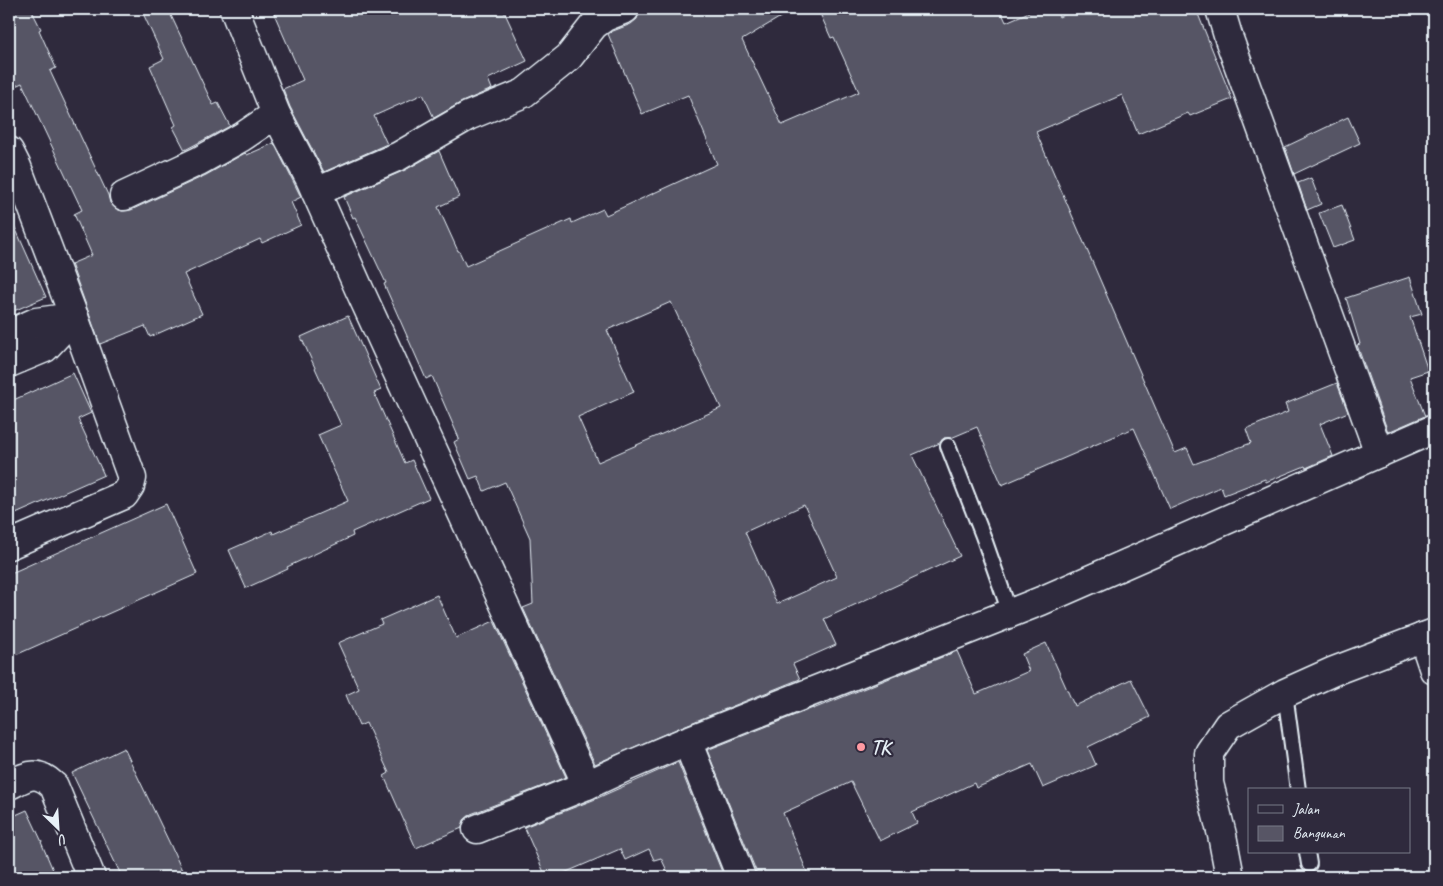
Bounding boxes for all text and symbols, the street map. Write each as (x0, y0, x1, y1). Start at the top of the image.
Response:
place label: TK (871, 735, 893, 760)
marker: TK (855, 741, 867, 753)
legend (1248, 788, 1410, 854)
text: Jalan (1292, 800, 1320, 819)
north arrow (32, 804, 82, 854)
text: Bangunan (1293, 824, 1346, 843)
text: U (54, 830, 70, 850)

